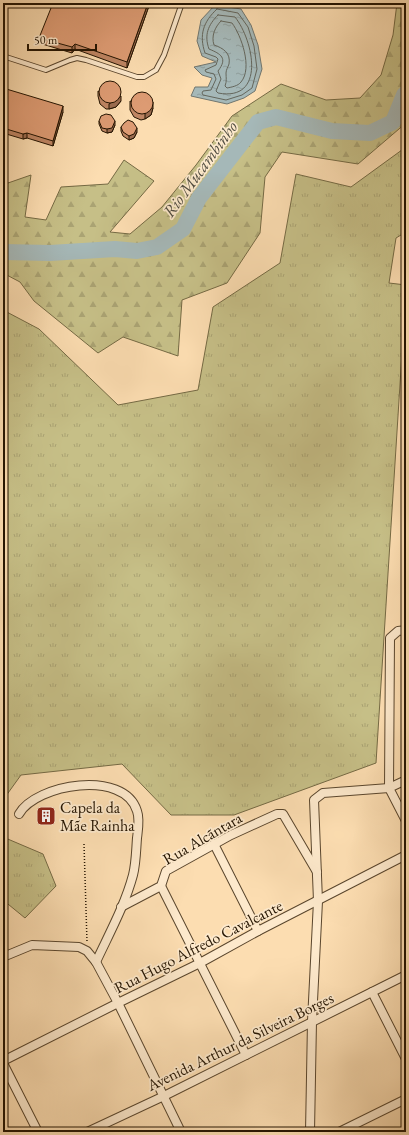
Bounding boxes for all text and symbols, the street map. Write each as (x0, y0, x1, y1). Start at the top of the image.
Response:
scale bar (28, 26, 96, 52)
text: 50 m (34, 32, 58, 48)
water label: Rio Mucambinho (158, 116, 243, 221)
place label: Capela da Mãe Rainha (60, 797, 135, 836)
building icon: Capela da Mãe Rainha (35, 805, 57, 827)
street label: Rua Alcãntara (159, 807, 246, 870)
street label: Rua Hugo Alfredo Cavalcante (110, 895, 286, 998)
street label: Avenida Arthur da Silveira Borges (143, 987, 337, 1096)

